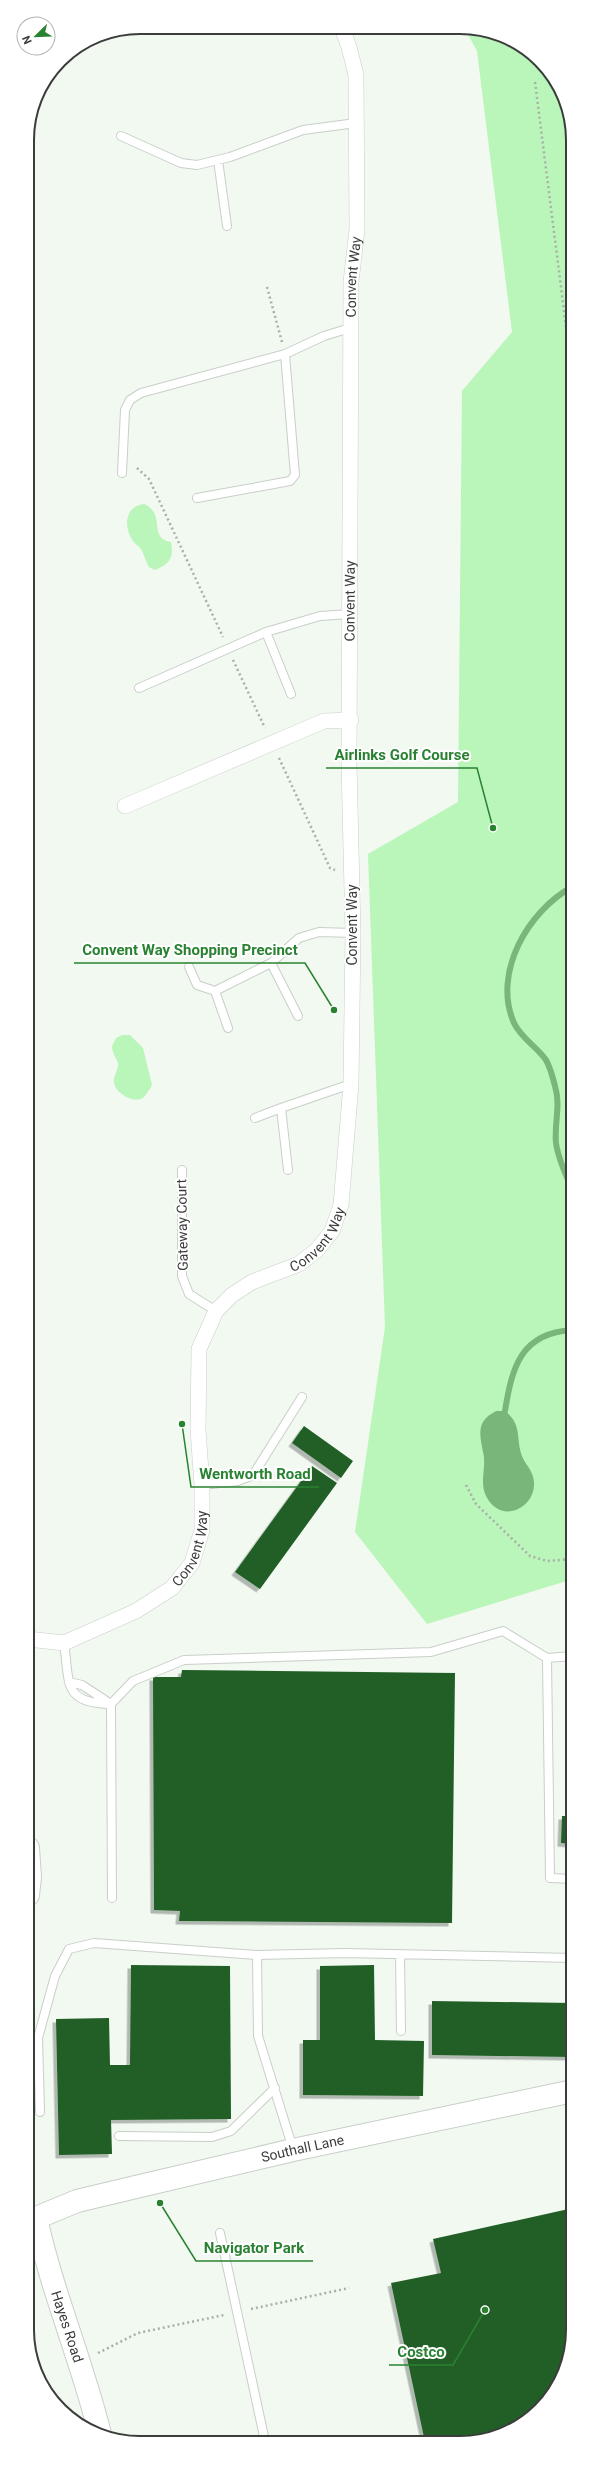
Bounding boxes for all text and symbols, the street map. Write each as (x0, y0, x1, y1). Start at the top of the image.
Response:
north arrow (16, 16, 56, 56)
text: N (20, 33, 35, 46)
street label: Convent Way (343, 235, 364, 317)
street label: Convent Way (342, 560, 358, 641)
callout: Airlinks Golf Course (326, 741, 477, 768)
text: Airlinks Golf Course (334, 746, 470, 764)
street label: Convent Way (344, 884, 360, 966)
callout: Convent Way Shopping Precinct (74, 936, 305, 963)
text: Convent Way Shopping Precinct (82, 941, 298, 959)
street label: Gateway Court (173, 1179, 191, 1271)
street label: Convent Way (287, 1205, 348, 1275)
callout: Wentworth Road (191, 1460, 319, 1487)
text: Wentworth Road (199, 1465, 311, 1483)
street label: Convent Way (169, 1510, 211, 1589)
street label: Southall Lane (259, 2131, 346, 2165)
callout: Navigator Park (196, 2234, 313, 2261)
text: Navigator Park (204, 2239, 305, 2257)
street label: Hayes Road (48, 2289, 87, 2364)
callout: Costco (389, 2338, 453, 2365)
text: Costco (397, 2343, 445, 2361)

